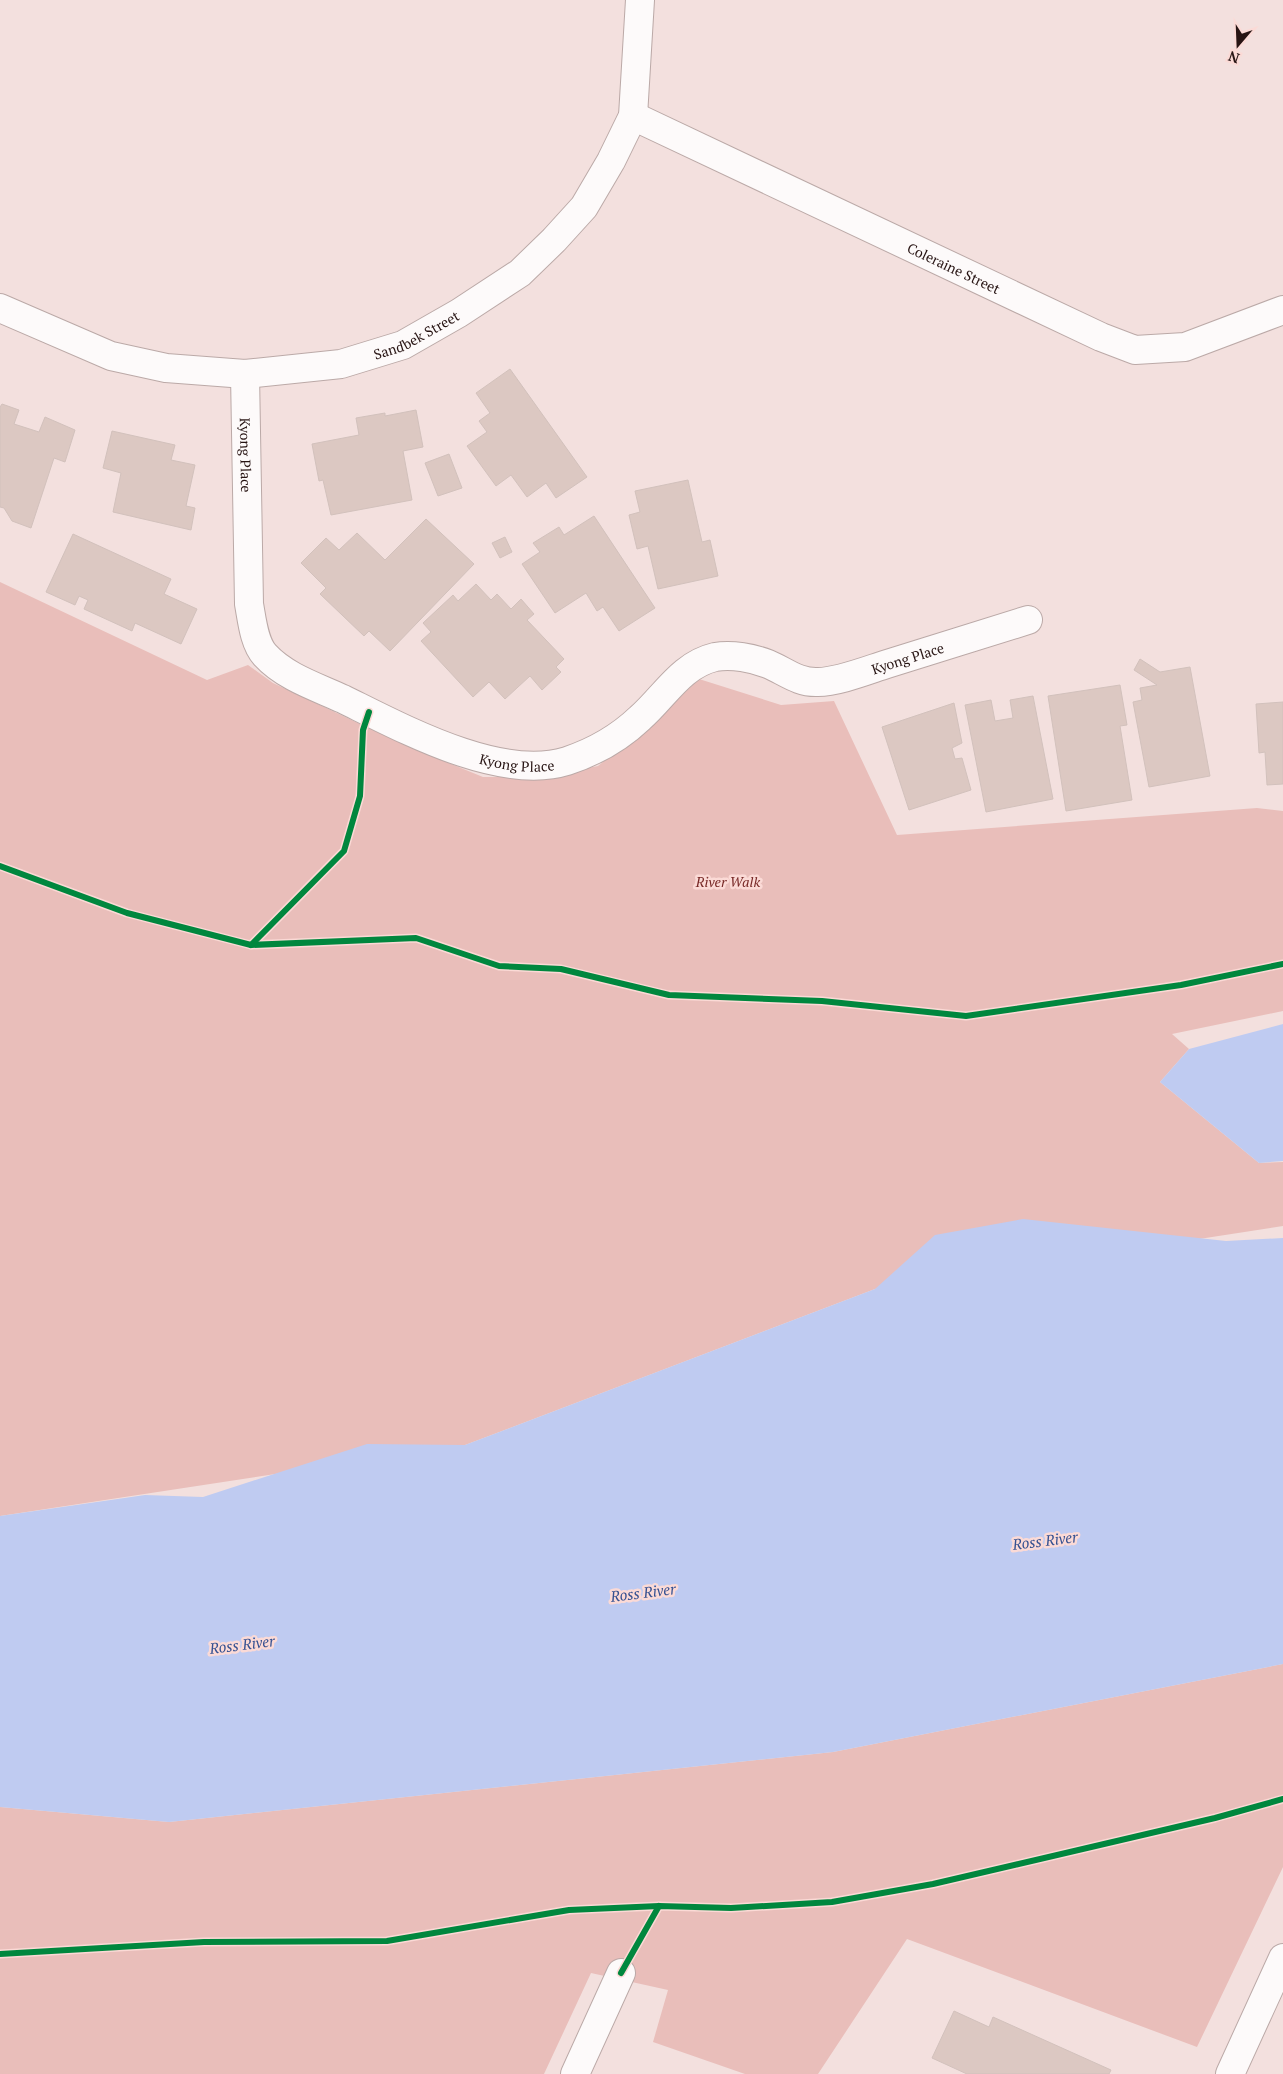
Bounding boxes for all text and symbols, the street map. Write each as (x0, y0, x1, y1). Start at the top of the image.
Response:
north arrow (1213, 20, 1263, 70)
text: N (1225, 47, 1242, 68)
street label: Coleraine Street (904, 238, 1004, 298)
street label: Sandbek Street (371, 305, 463, 363)
street label: Kyong Place (236, 417, 257, 493)
street label: Kyong Place (869, 637, 946, 678)
street label: Kyong Place (478, 748, 555, 775)
park label: River Walk (695, 872, 760, 891)
water label: Ross River (1010, 1526, 1080, 1554)
water label: Ross River (608, 1578, 678, 1606)
water label: Ross River (207, 1630, 277, 1658)

